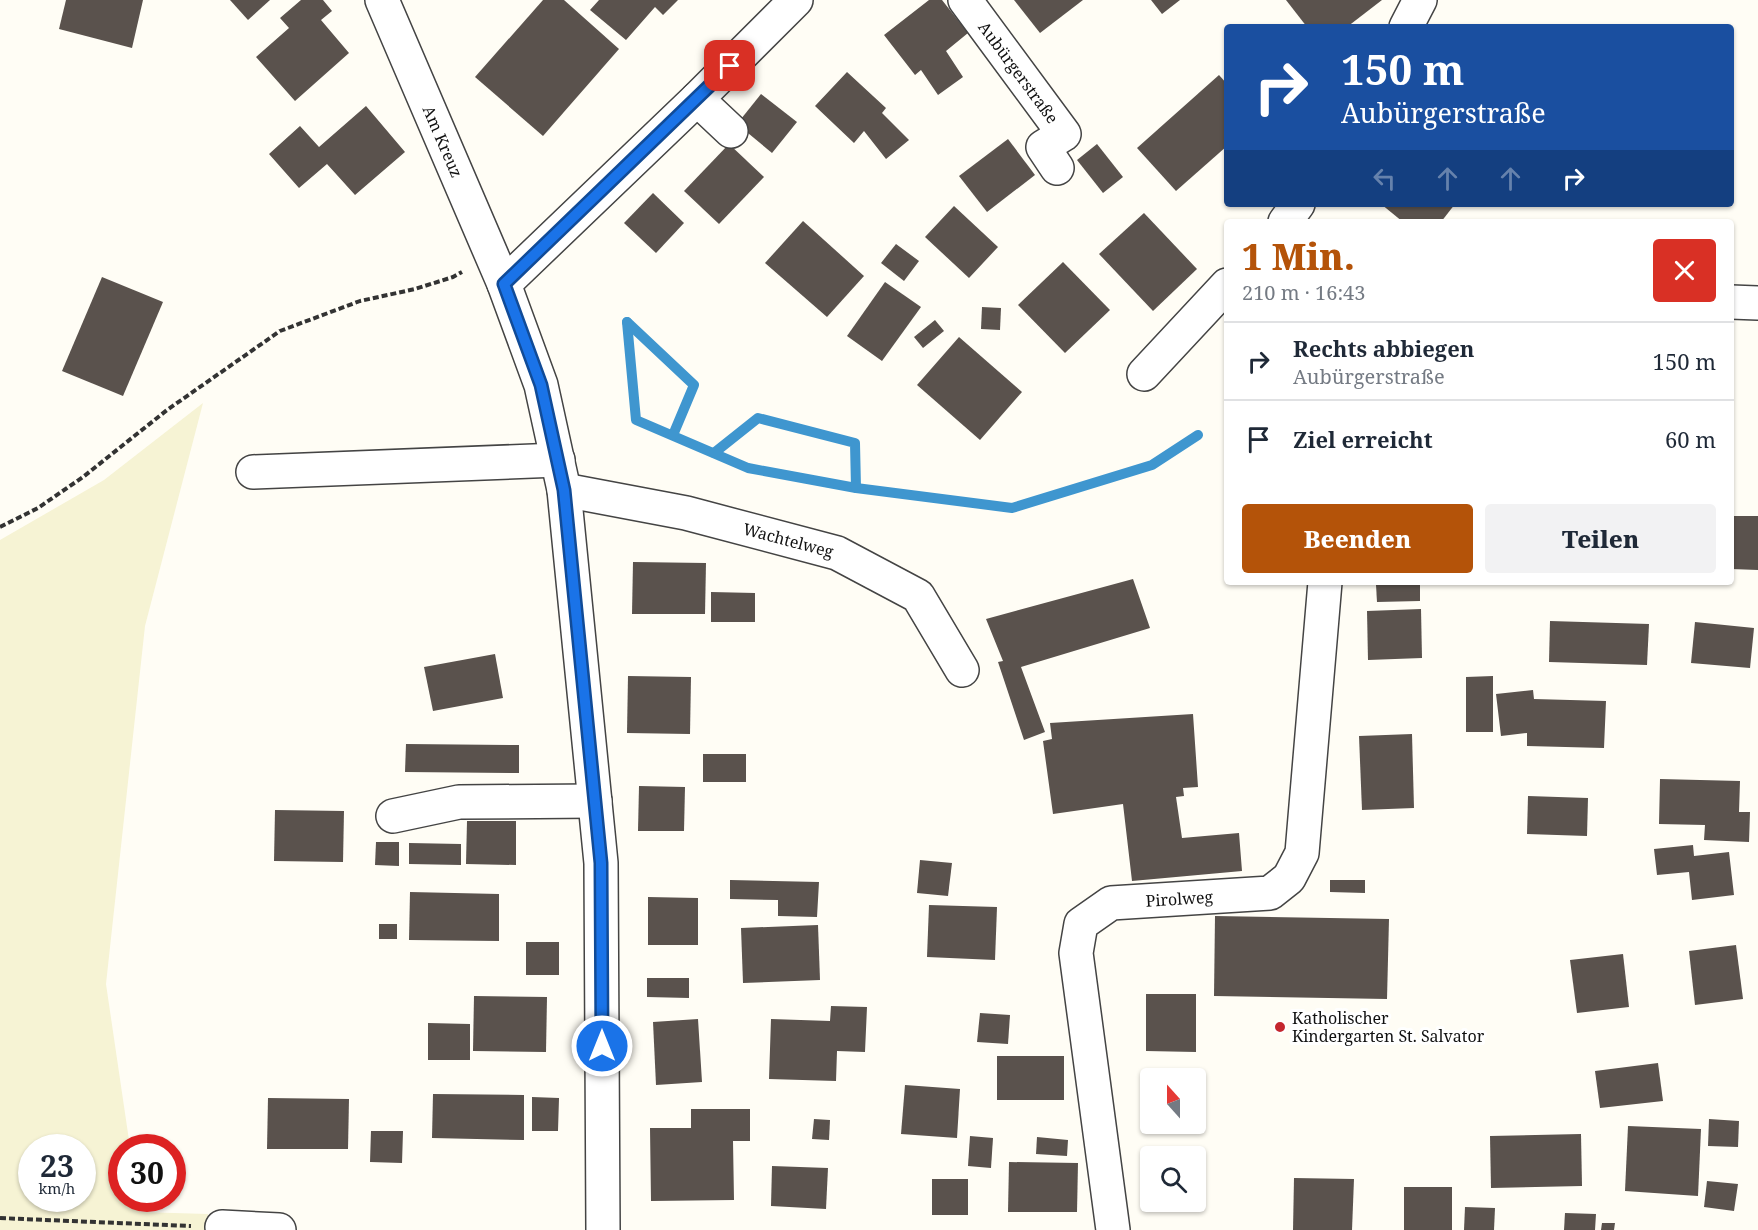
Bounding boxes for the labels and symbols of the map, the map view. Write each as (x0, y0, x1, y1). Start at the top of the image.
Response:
street label: Aubürgerstraße (974, 17, 1063, 128)
pin (704, 40, 755, 91)
street label: Am Kreuz (418, 102, 468, 181)
street label: Wachtelweg (741, 518, 836, 563)
street label: Pirolweg (1145, 886, 1214, 912)
place label: Katholischer Kindergarten St. Salvator (1292, 1007, 1485, 1047)
position arrow (570, 1014, 634, 1078)
marker: Katholischer Kindergarten St. Salvator (1273, 1020, 1287, 1034)
north arrow (1140, 1068, 1206, 1134)
speed limit sign: 30 (108, 1134, 186, 1212)

